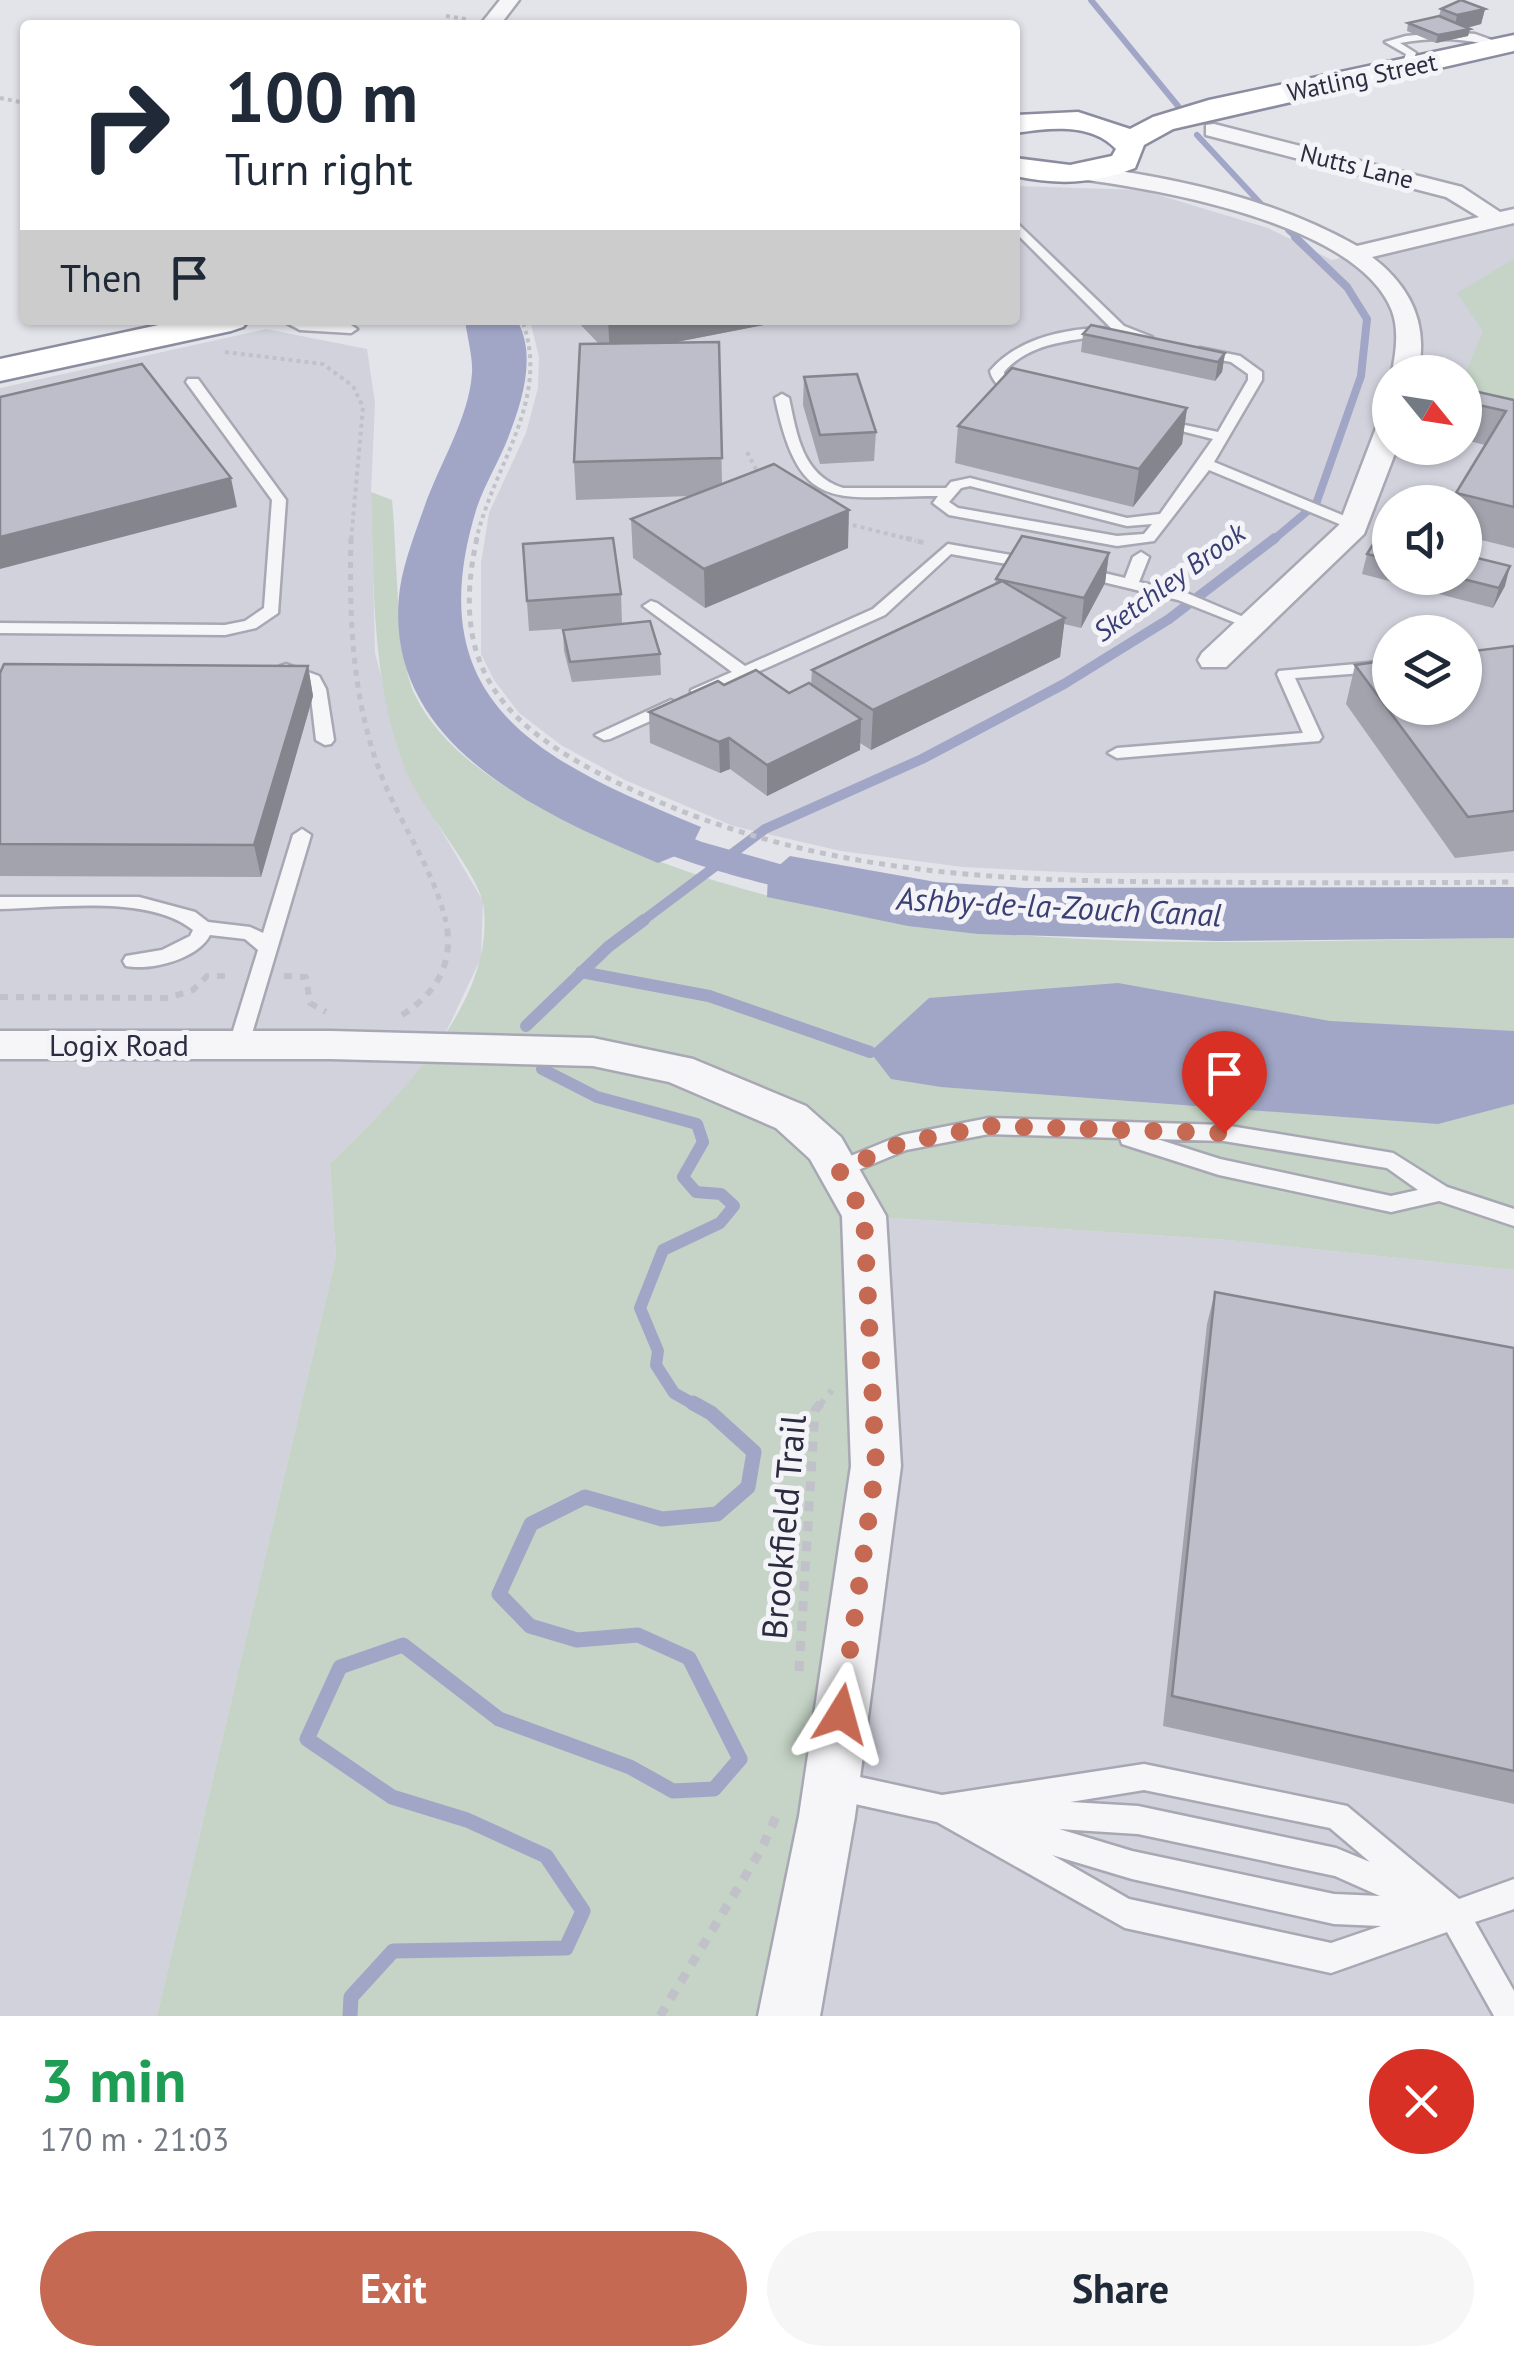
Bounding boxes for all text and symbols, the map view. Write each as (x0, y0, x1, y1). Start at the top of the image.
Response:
street label: Watling Street (1284, 45, 1440, 108)
text: 100 m (225, 51, 418, 141)
icon: right (60, 60, 190, 190)
street label: Nutts Lane (1297, 136, 1417, 196)
text: Turn right (225, 139, 413, 197)
icon: arrive (162, 250, 217, 305)
text: Then (60, 253, 142, 302)
north arrow (1372, 355, 1482, 465)
map controls (1372, 355, 1482, 725)
button: sound (1372, 485, 1482, 595)
water label: Sketchley Brook (1085, 513, 1253, 649)
button: layers (1372, 615, 1482, 725)
water label: Ashby-de-la-Zouch Canal (893, 876, 1223, 936)
street label: Logix Road (49, 1025, 189, 1064)
pin (1182, 1031, 1267, 1134)
icon: arrive (1197, 1046, 1252, 1101)
street label: Brookfield Trail (750, 1413, 816, 1641)
position arrow (789, 1662, 893, 1766)
text: 3 min (40, 2041, 186, 2119)
button: close (1369, 2049, 1474, 2154)
text: 170 m · 21:03 (40, 2118, 229, 2160)
button: Exit (40, 2231, 747, 2346)
button: Share (767, 2231, 1474, 2346)

